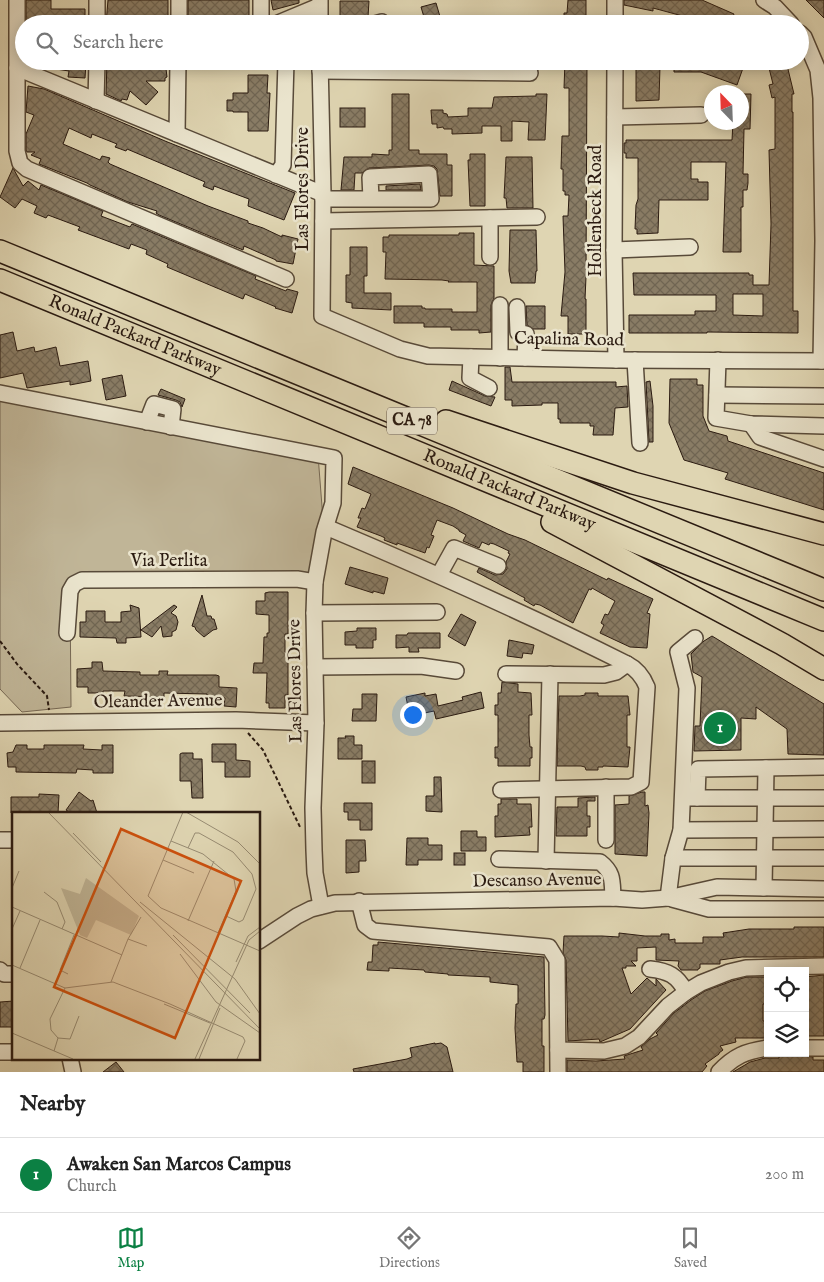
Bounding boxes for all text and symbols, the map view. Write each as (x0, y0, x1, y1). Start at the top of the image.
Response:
search box (15, 15, 809, 70)
icon: search (33, 29, 61, 57)
text: Search here (73, 31, 164, 55)
north arrow (704, 85, 749, 130)
street label: Las Flores Drive (292, 127, 315, 251)
street label: Hollenbeck Road (585, 144, 608, 277)
street label: Ronald Packard Parkway (45, 290, 225, 382)
street label: Capalina Road (514, 328, 625, 352)
road number: CA 78 (387, 408, 437, 434)
street label: Ronald Packard Parkway (419, 444, 599, 536)
street label: Via Perlita (130, 550, 208, 573)
street label: Las Flores Drive (283, 619, 309, 743)
street label: Oleander Avenue (93, 689, 223, 715)
your location (400, 702, 426, 728)
pin: 1 (704, 709, 736, 747)
inset map (12, 812, 260, 1060)
street label: Descanso Avenue (472, 868, 602, 894)
map controls (764, 967, 809, 1057)
button: locate (764, 967, 809, 1012)
button: layers (764, 1012, 809, 1057)
text: Nearby (20, 1091, 85, 1118)
text: Awaken San Marcos Campus (67, 1153, 291, 1177)
text: 1 (33, 1165, 39, 1185)
text: 200 m (765, 1165, 804, 1185)
text: Church (67, 1177, 116, 1197)
tab: Map (117, 1224, 145, 1272)
tab: Directions (379, 1224, 440, 1272)
tab: Saved (674, 1224, 707, 1272)

